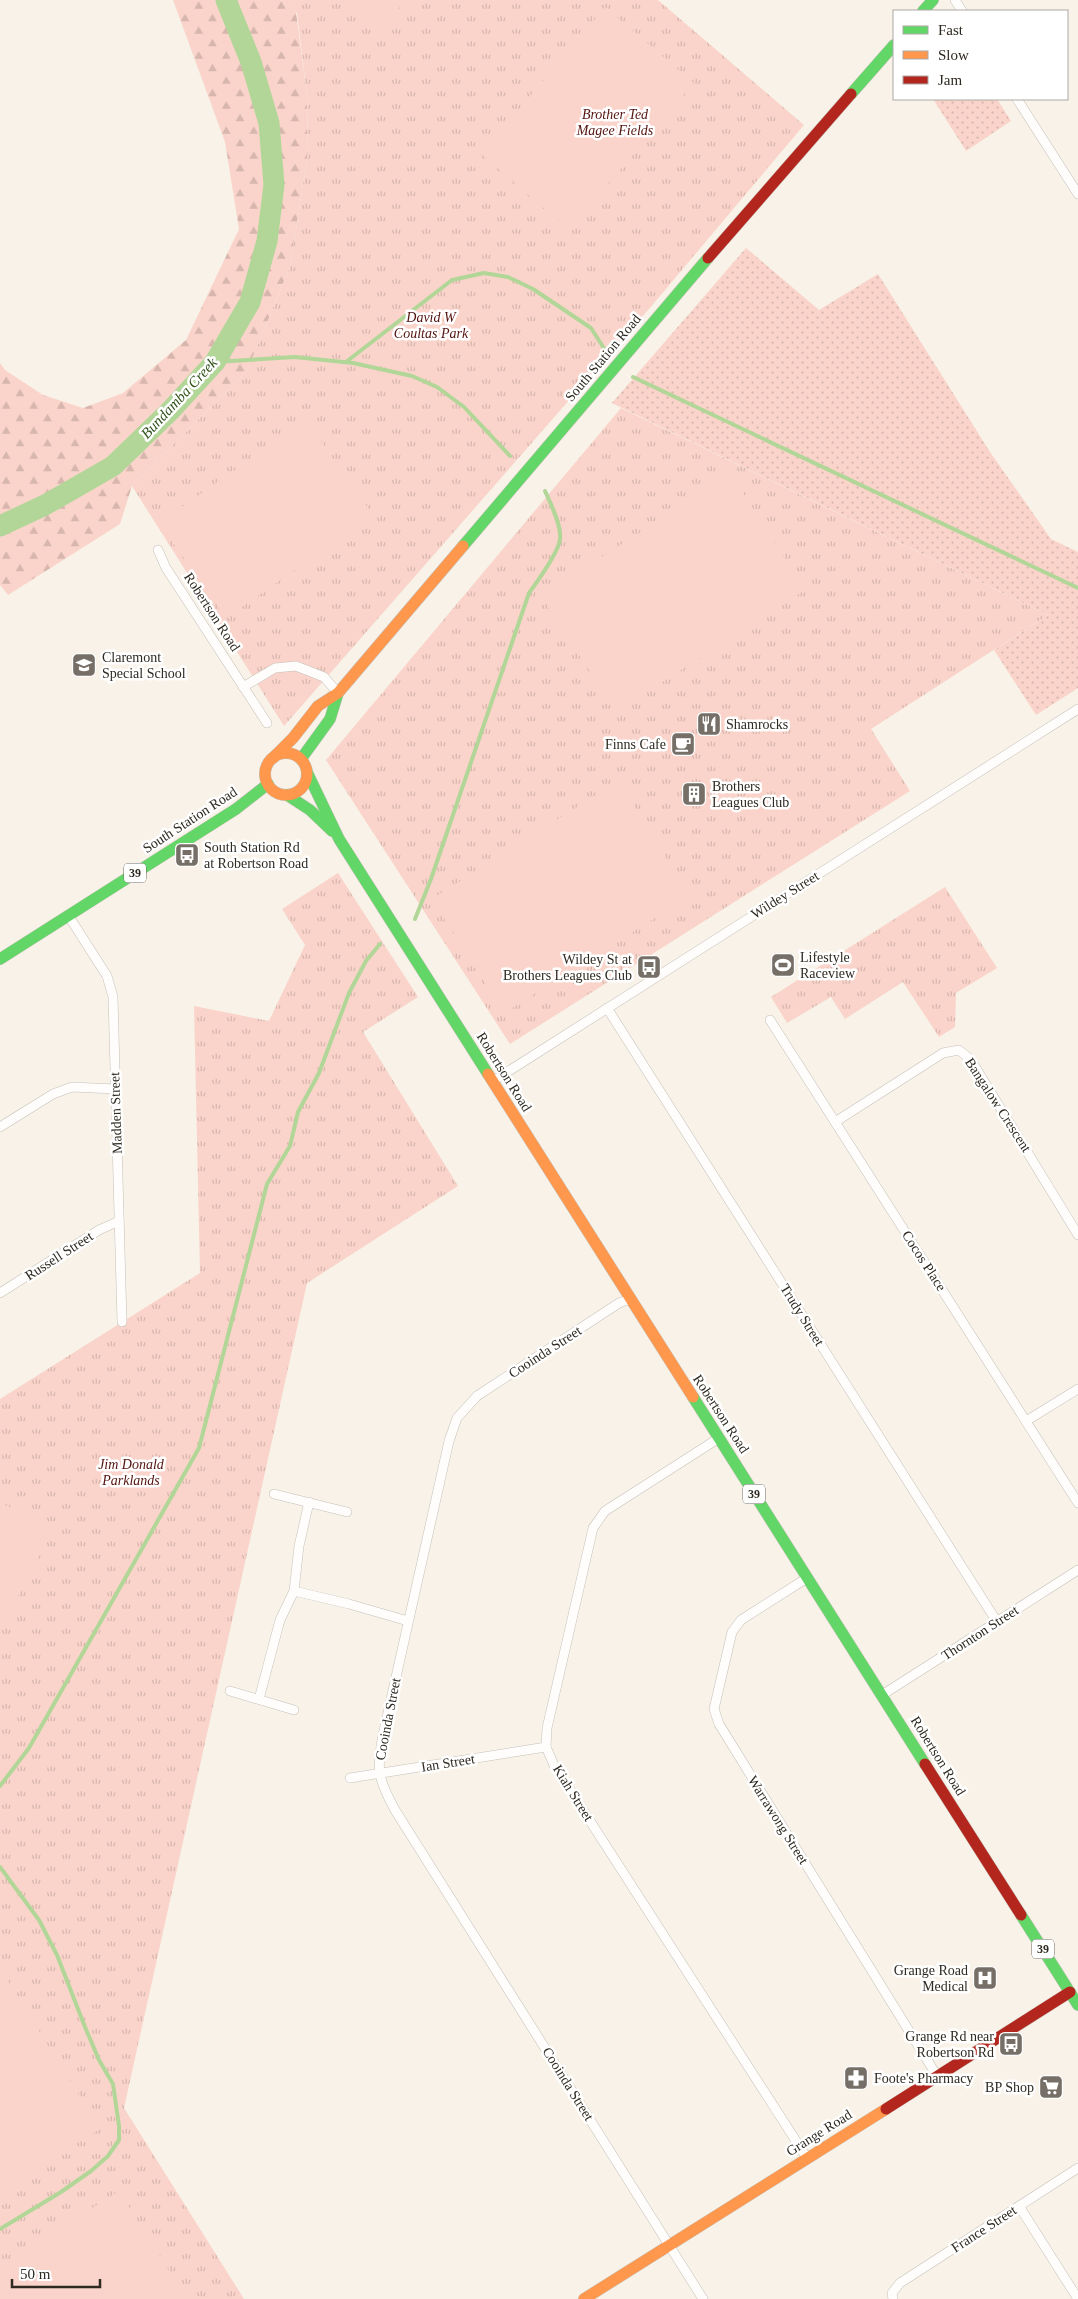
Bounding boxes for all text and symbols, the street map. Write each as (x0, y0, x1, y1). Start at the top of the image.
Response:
legend (893, 10, 1068, 100)
text: Fast (938, 22, 964, 38)
text: Slow (938, 47, 969, 63)
text: Jam (938, 72, 962, 88)
park label: Brother Ted Magee Fields (576, 107, 654, 138)
park label: David W Coultas Park (394, 310, 469, 341)
street label: South Station Road (562, 311, 644, 405)
water label: Bundamba Creek (138, 354, 221, 441)
street label: Robertson Road (181, 570, 243, 654)
place label: Claremont Special School (102, 650, 186, 681)
school or university icon: Claremont Special School (71, 652, 97, 678)
restaurant icon: Shamrocks (696, 711, 722, 737)
place label: Shamrocks (726, 717, 788, 732)
cafe icon: Finns Cafe (670, 731, 696, 757)
place label: Finns Cafe (605, 737, 666, 752)
place label: Brothers Leagues Club (712, 779, 789, 810)
building icon: Brothers Leagues Club (681, 781, 707, 807)
street label: South Station Road (140, 784, 240, 856)
place label: South Station Rd at Robertson Road (204, 840, 308, 871)
bus stop icon: South Station Rd at Robertson Road (174, 842, 200, 868)
road number: 39 (124, 864, 146, 882)
street label: Wildey Street (748, 868, 822, 922)
place label: Lifestyle Raceview (800, 950, 856, 981)
place label: Wildey St at Brothers Leagues Club (503, 952, 632, 983)
sports icon: Lifestyle Raceview (770, 952, 796, 978)
bus stop icon: Wildey St at Brothers Leagues Club (636, 954, 662, 980)
street label: Robertson Road (474, 1030, 534, 1114)
street label: Bangalow Crescent (962, 1055, 1034, 1155)
street label: Madden Street (107, 1072, 125, 1154)
street label: Cocos Place (899, 1228, 949, 1294)
street label: Russell Street (22, 1229, 96, 1283)
street label: Trudy Street (777, 1281, 827, 1349)
street label: Cooinda Street (506, 1323, 584, 1381)
street label: Robertson Road (690, 1372, 752, 1456)
park label: Jim Donald Parklands (98, 1457, 165, 1488)
road number: 39 (743, 1485, 765, 1504)
street label: Thornton Street (939, 1603, 1021, 1663)
street label: Cooinda Street (373, 1676, 403, 1761)
street label: Robertson Road (908, 1714, 968, 1798)
street label: Ian Street (420, 1751, 476, 1775)
street label: Kiah Street (550, 1762, 596, 1824)
street label: Warrawong Street (745, 1773, 811, 1867)
road number: 39 (1032, 1940, 1054, 1958)
place label: Grange Road Medical (894, 1963, 968, 1994)
hospital icon: Grange Road Medical (972, 1965, 998, 1991)
place label: Grange Rd near Robertson Rd (905, 2029, 994, 2060)
bus stop icon: Grange Rd near Robertson Rd (998, 2031, 1024, 2057)
street label: Cooinda Street (539, 2045, 597, 2124)
pharmacy icon: Foote's Pharmacy (843, 2065, 869, 2091)
place label: Foote's Pharmacy (874, 2071, 973, 2086)
supermarket icon: BP Shop (1038, 2074, 1064, 2100)
place label: BP Shop (985, 2080, 1034, 2095)
street label: Grange Road (784, 2107, 854, 2159)
street label: France Street (949, 2202, 1019, 2256)
scale bar (12, 2256, 100, 2288)
text: 50 m (20, 2266, 51, 2282)

